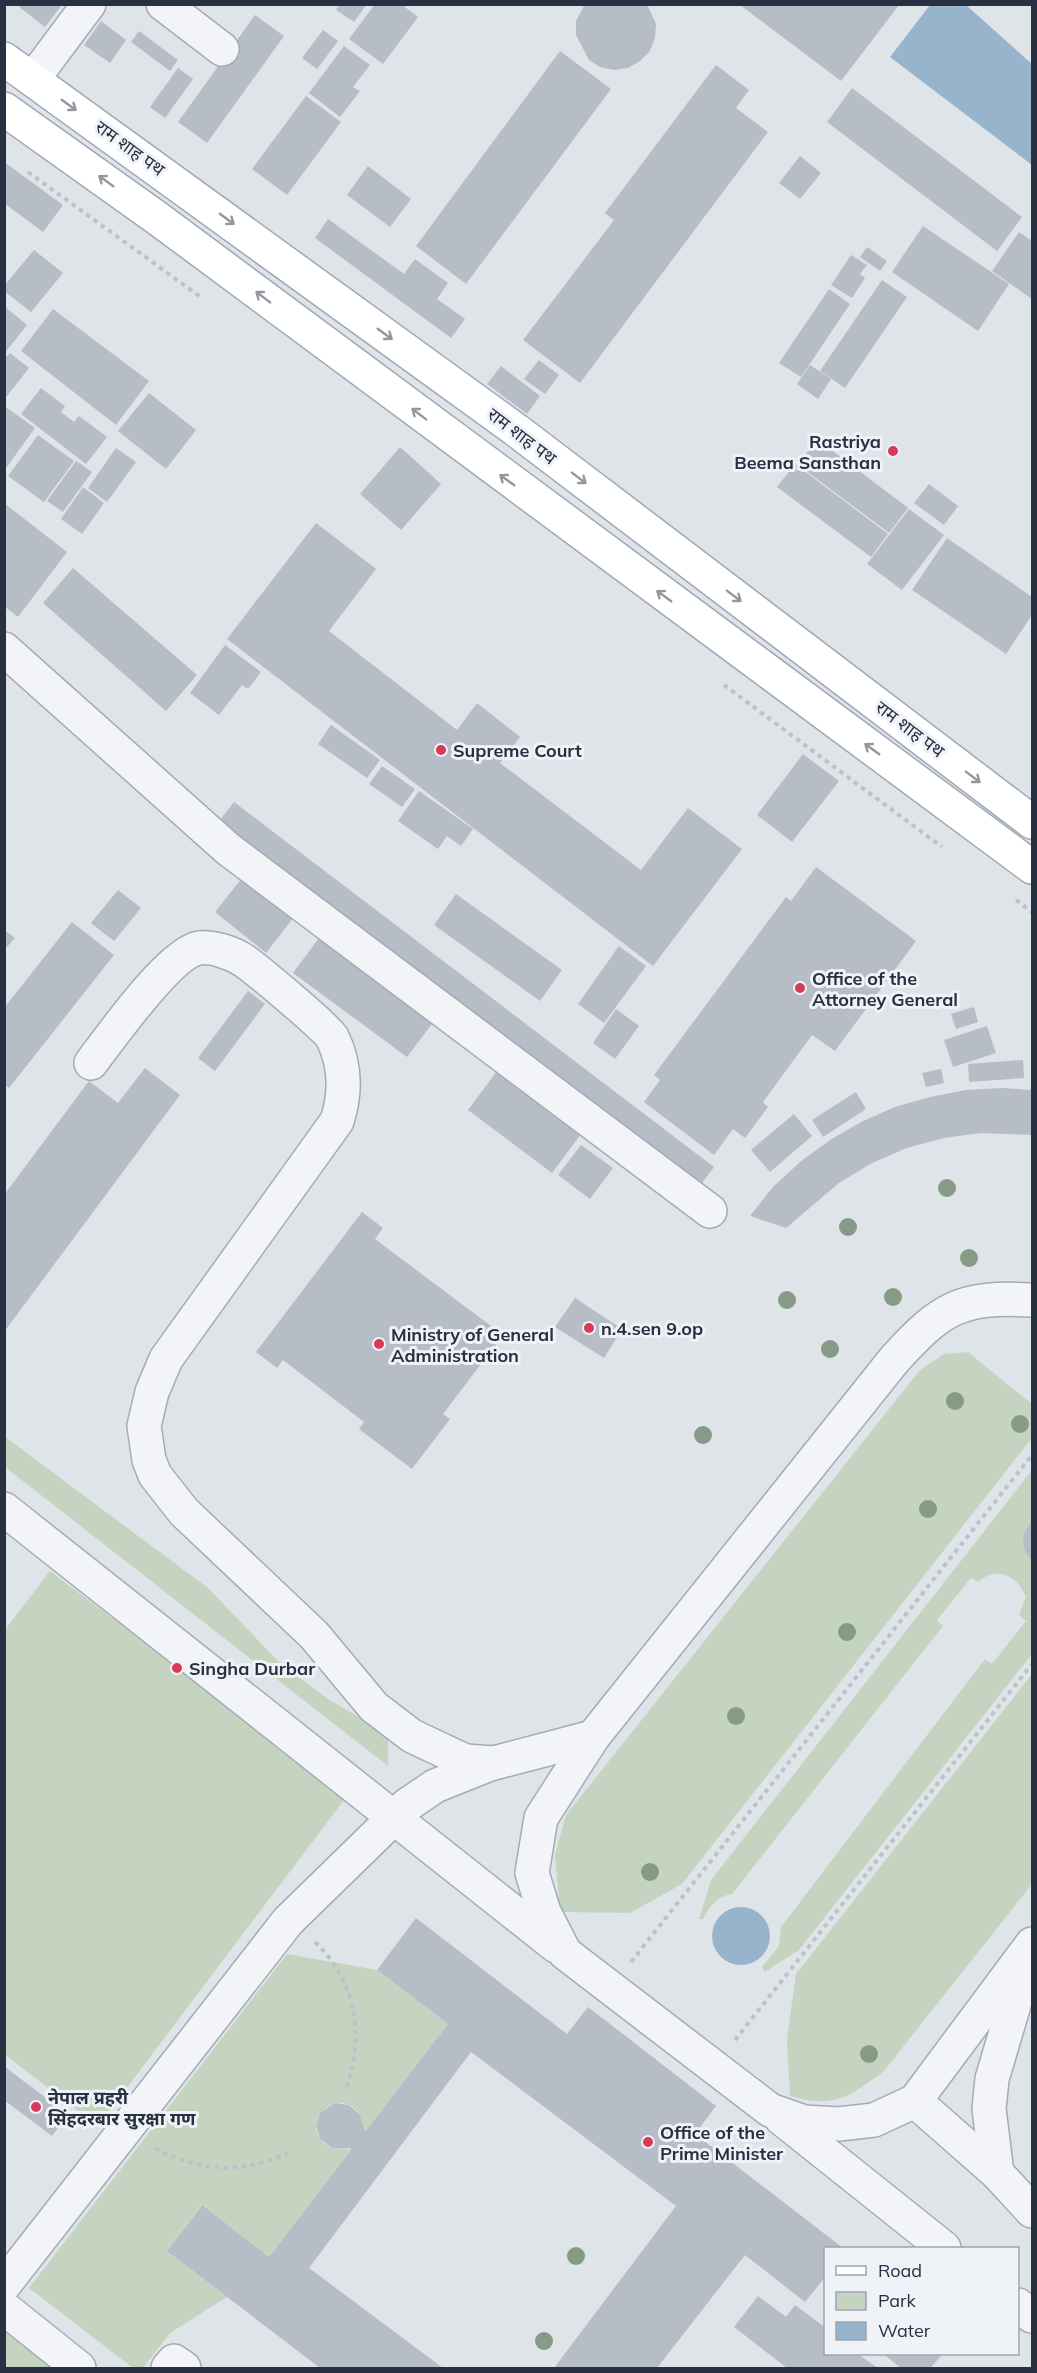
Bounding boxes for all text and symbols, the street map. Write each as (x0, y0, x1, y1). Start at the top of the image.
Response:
one-way arrow (61, 99, 77, 111)
street label: राम शाह पथ (91, 115, 170, 181)
one-way arrow (99, 175, 115, 188)
one-way arrow (219, 213, 235, 225)
one-way arrow (256, 291, 272, 303)
one-way arrow (376, 328, 392, 340)
street label: राम शाह पथ (483, 403, 561, 470)
one-way arrow (412, 408, 428, 420)
place label: Rastriya Beema Sansthan (734, 430, 881, 474)
marker: Rastriya Beema Sansthan (886, 444, 900, 458)
one-way arrow (571, 472, 587, 485)
one-way arrow (500, 473, 516, 486)
one-way arrow (657, 589, 673, 602)
one-way arrow (726, 590, 742, 602)
street label: राम शाह पथ (871, 696, 949, 763)
place label: Supreme Court (453, 739, 582, 762)
one-way arrow (864, 742, 880, 755)
marker: Supreme Court (434, 743, 448, 757)
one-way arrow (965, 771, 981, 784)
place label: Office of the Attorney General (812, 967, 958, 1011)
marker: Office of the Attorney General (793, 981, 807, 995)
place label: n.4.sen 9.op (601, 1317, 703, 1340)
marker: n.4.sen 9.op (582, 1321, 596, 1335)
place label: Ministry of General Administration (391, 1323, 554, 1367)
marker: Ministry of General Administration (372, 1337, 386, 1351)
place label: Singha Durbar (189, 1657, 316, 1680)
marker: Singha Durbar (170, 1661, 184, 1675)
place label: नेपाल प्रहरी सिंहदरबार सुरक्षा गण (48, 2086, 196, 2130)
marker: नेपाल प्रहरी सिंहदरबार सुरक्षा गण (29, 2100, 43, 2114)
place label: Office of the Prime Minister (660, 2121, 784, 2165)
marker: Office of the Prime Minister (641, 2135, 655, 2149)
legend (824, 2247, 1019, 2355)
text: Road (878, 2259, 922, 2282)
text: Park (878, 2289, 917, 2312)
text: Water (878, 2319, 931, 2342)

